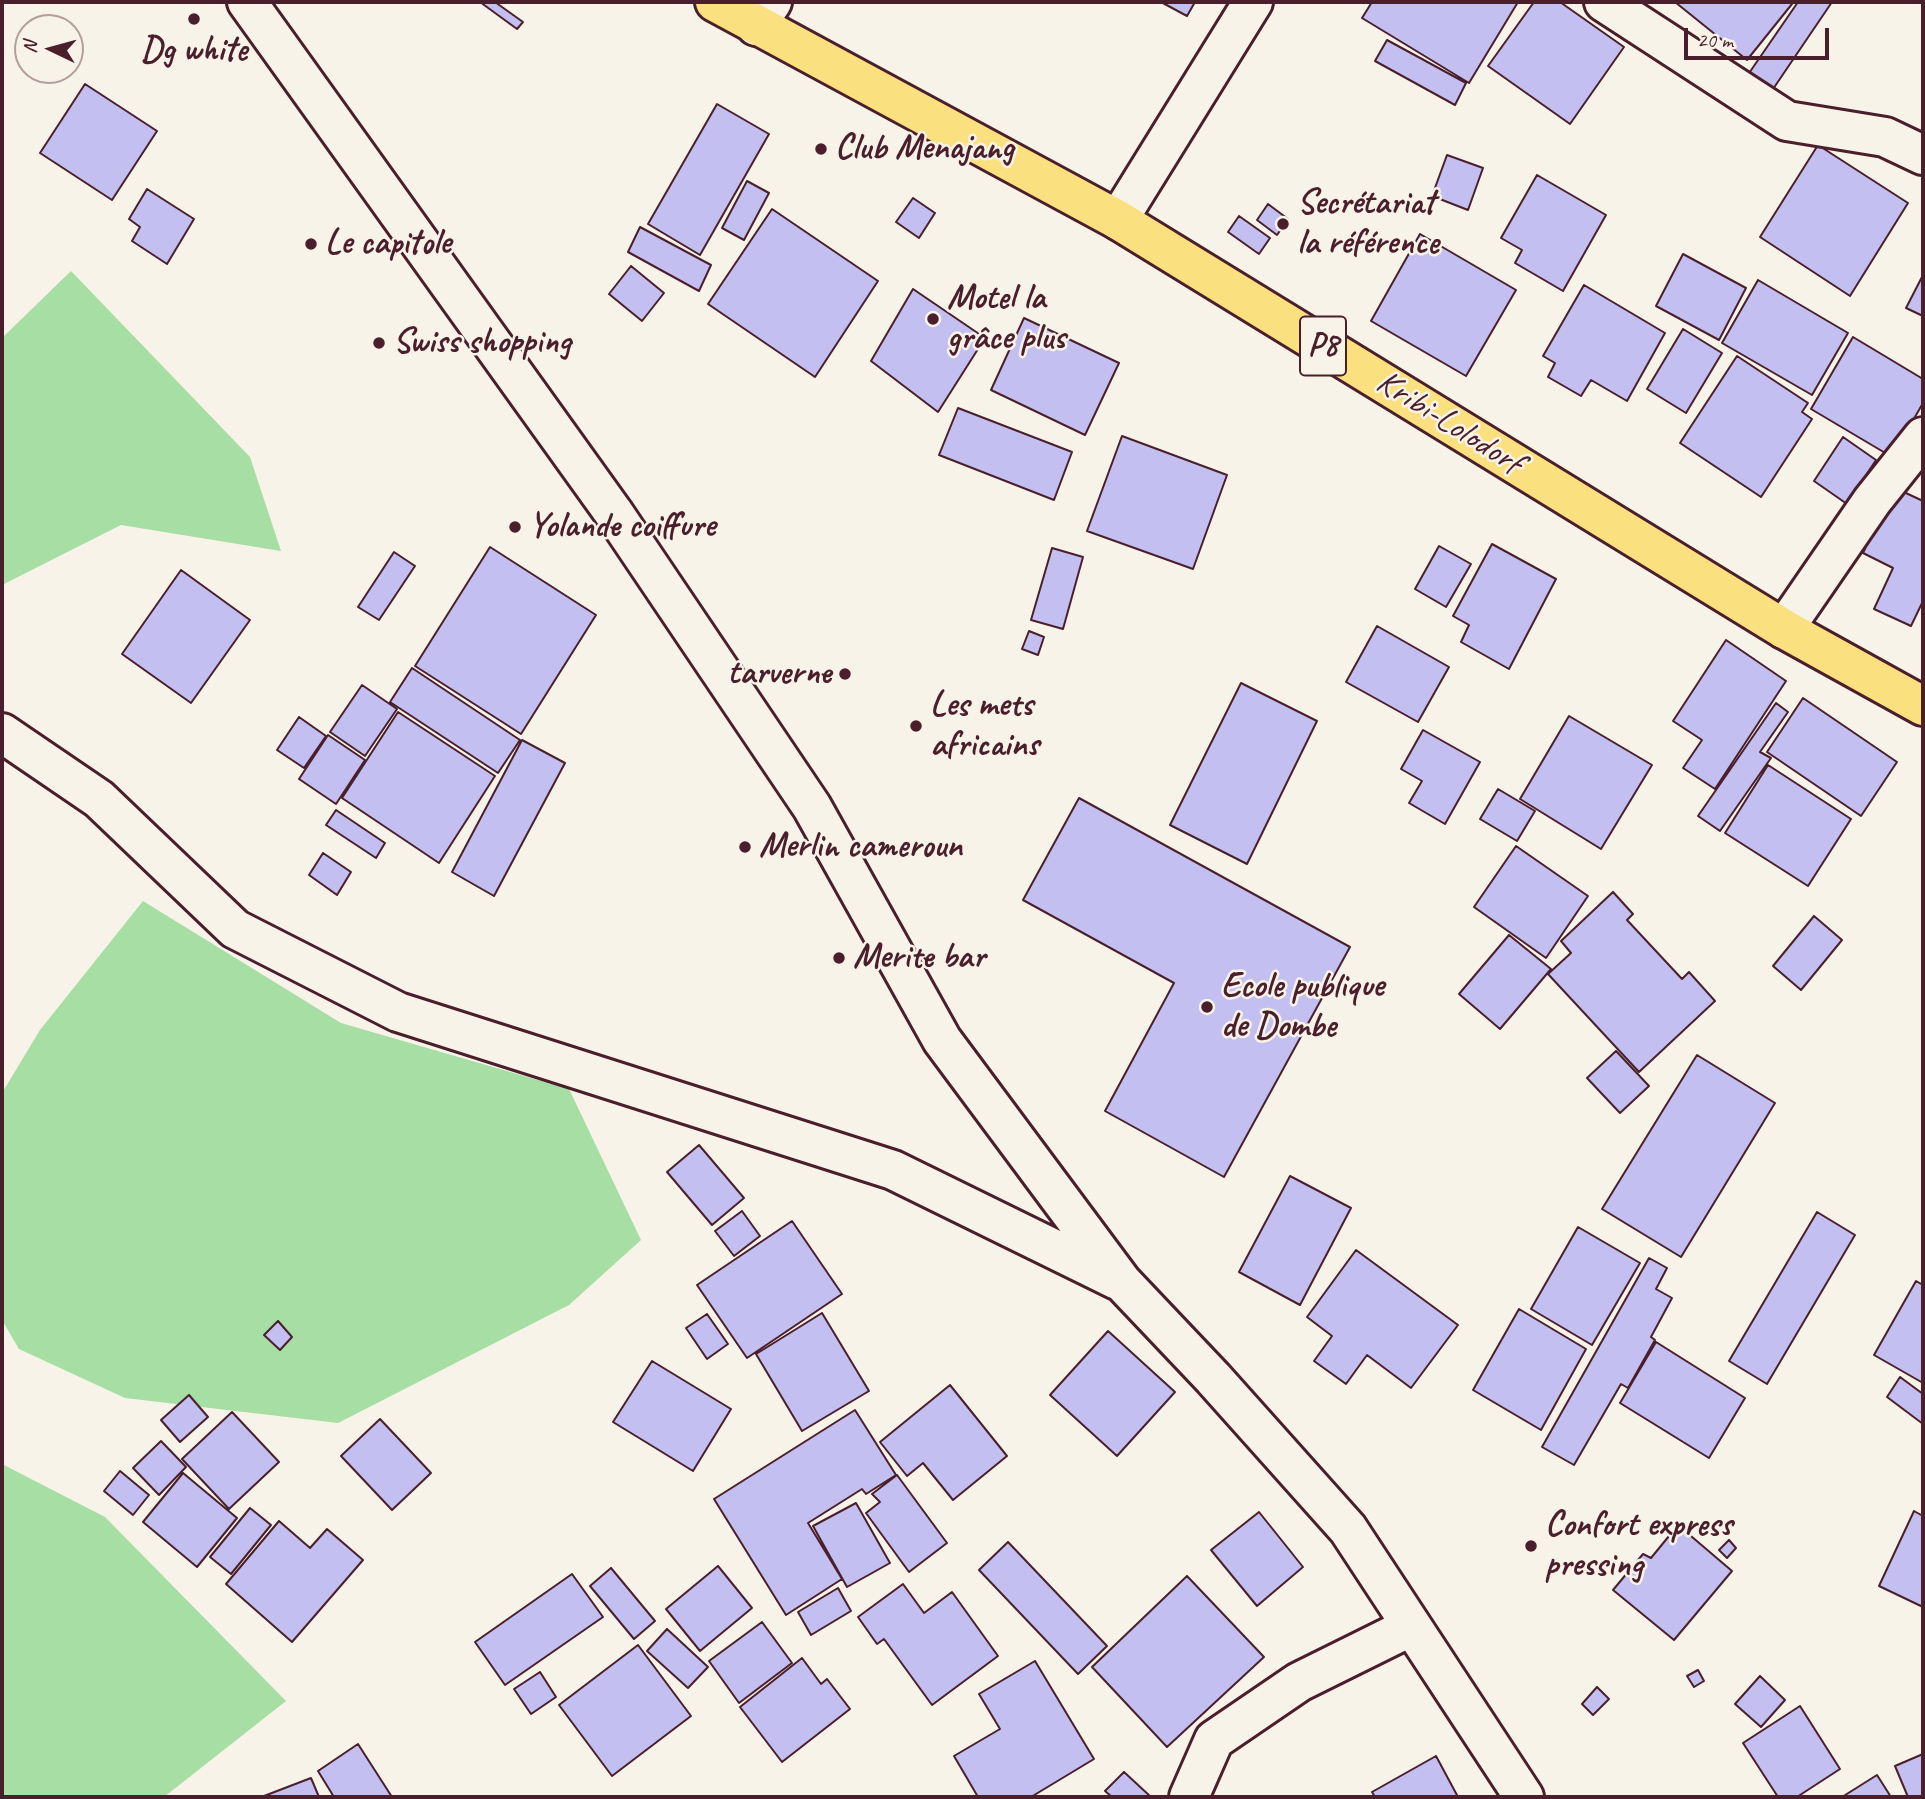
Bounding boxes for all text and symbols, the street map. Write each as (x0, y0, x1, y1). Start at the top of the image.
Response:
marker: Dg white (186, 11, 202, 27)
north arrow (14, 14, 84, 84)
scale bar (1687, 14, 1832, 58)
text: 20 m (1697, 27, 1733, 53)
place label: Dg white (141, 30, 247, 72)
text: N (18, 40, 43, 54)
place label: Club Menajang (835, 128, 1014, 170)
marker: Club Menajang (813, 141, 829, 157)
place label: Secrétariat la référence (1297, 183, 1439, 265)
marker: Secrétariat la référence (1275, 216, 1291, 232)
place label: Le capitole (325, 223, 451, 265)
marker: Le capitole (303, 236, 319, 252)
place label: Motel la grâce plus (947, 278, 1065, 360)
marker: Motel la grâce plus (925, 311, 941, 327)
road number: P8 (1300, 316, 1346, 376)
place label: Swiss shopping (393, 322, 571, 364)
marker: Swiss shopping (371, 335, 387, 351)
street label: Kribi-Lolodorf (1368, 362, 1530, 484)
place label: Yolande coiffure (529, 506, 715, 548)
marker: Yolande coiffure (507, 519, 523, 535)
place label: tarverne (728, 653, 831, 695)
marker: tarverne (837, 666, 853, 682)
place label: Les mets africains (930, 685, 1039, 767)
marker: Les mets africains (908, 718, 924, 734)
place label: Merlin cameroun (759, 826, 962, 868)
marker: Merlin cameroun (737, 839, 753, 855)
place label: Merite bar (853, 937, 985, 979)
marker: Merite bar (831, 950, 847, 966)
place label: Ecole publique de Dombe (1221, 966, 1384, 1048)
marker: Ecole publique de Dombe (1199, 999, 1215, 1015)
place label: Confort express pressing (1545, 1505, 1732, 1587)
marker: Confort express pressing (1523, 1538, 1539, 1554)

